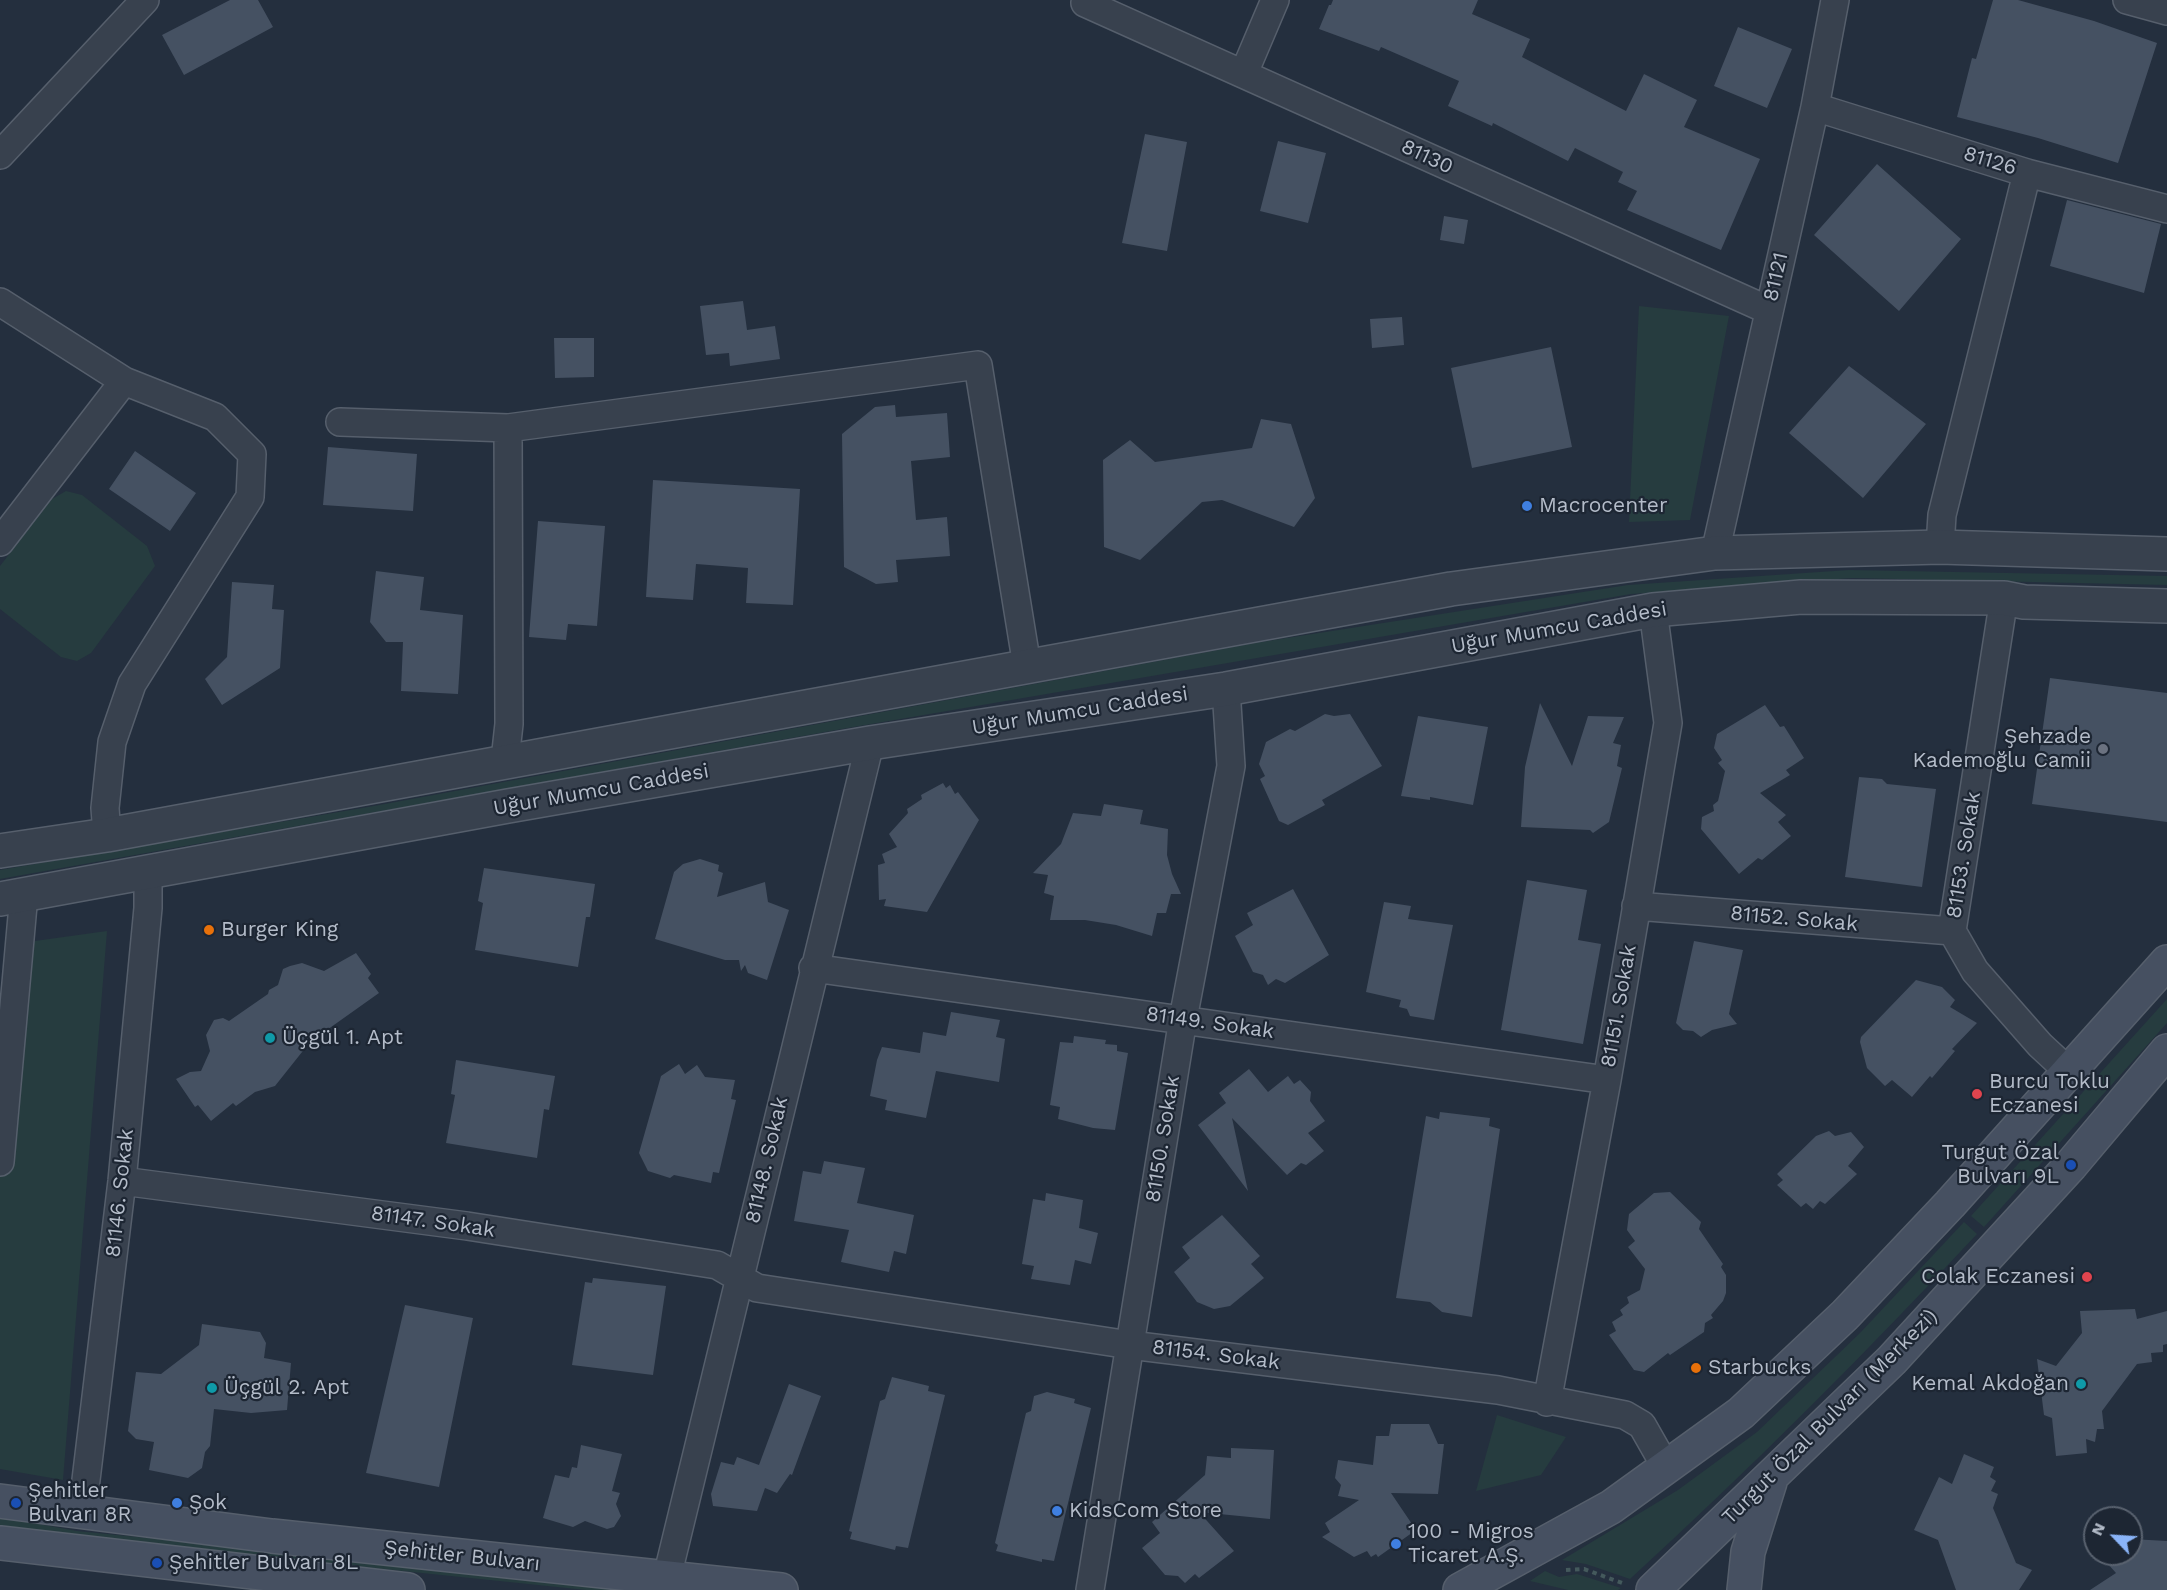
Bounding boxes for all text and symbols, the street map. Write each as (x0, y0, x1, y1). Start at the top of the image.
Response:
street label: 81130 (1397, 134, 1457, 180)
street label: 81126 (1960, 141, 2020, 181)
street label: 81121 (1758, 250, 1794, 304)
place label: Macrocenter (1539, 493, 1667, 519)
marker: Macrocenter (1520, 499, 1534, 513)
street label: Uğur Mumcu Caddesi (1449, 597, 1669, 659)
street label: Uğur Mumcu Caddesi (970, 681, 1190, 741)
place label: Şehzade Kademoğlu Camii (1913, 724, 2091, 774)
marker: Şehzade Kademoğlu Camii (2096, 742, 2110, 756)
street label: Uğur Mumcu Caddesi (491, 759, 711, 821)
street label: 81153. Sokak (1942, 790, 1986, 920)
street label: 81152. Sokak (1729, 901, 1859, 937)
place label: Burger King (221, 917, 338, 943)
marker: Burger King (202, 923, 216, 937)
street label: 81151. Sokak (1596, 943, 1642, 1069)
street label: 81149. Sokak (1144, 1002, 1276, 1044)
place label: Üçgül 1. Apt (282, 1025, 403, 1051)
marker: Üçgül 1. Apt (263, 1031, 277, 1045)
place label: Burcu Toklu Eczanesi (1989, 1069, 2110, 1119)
street label: 81150. Sokak (1141, 1074, 1185, 1204)
marker: Burcu Toklu Eczanesi (1970, 1087, 1984, 1101)
street label: 81148. Sokak (740, 1094, 794, 1226)
street label: 81146. Sokak (101, 1127, 139, 1259)
place label: Turgut Özal Bulvarı 9L (1941, 1140, 2059, 1190)
marker: Turgut Özal Bulvarı 9L (2064, 1158, 2078, 1172)
street label: 81147. Sokak (369, 1201, 497, 1243)
place label: Colak Eczanesi (1921, 1264, 2075, 1290)
marker: Colak Eczanesi (2080, 1270, 2094, 1284)
street label: Turgut Özal Bulvarı (Merkezi) (1717, 1304, 1943, 1530)
street label: 81154. Sokak (1151, 1335, 1281, 1375)
place label: Starbucks (1708, 1355, 1811, 1381)
marker: Starbucks (1689, 1361, 1703, 1375)
place label: Kemal Akdoğan (1911, 1371, 2069, 1397)
place label: Üçgül 2. Apt (224, 1375, 349, 1401)
marker: Kemal Akdoğan (2074, 1377, 2088, 1391)
marker: Üçgül 2. Apt (205, 1381, 219, 1395)
place label: Şehitler Bulvarı 8R (28, 1478, 131, 1528)
place label: Şok (189, 1490, 227, 1516)
marker: Şehitler Bulvarı 8R (9, 1496, 23, 1510)
marker: Şok (170, 1496, 184, 1510)
place label: KidsCom Store (1069, 1498, 1222, 1524)
marker: KidsCom Store (1050, 1504, 1064, 1518)
north arrow (2083, 1506, 2143, 1566)
place label: 100 - Migros Ticaret A.Ş. (1408, 1519, 1534, 1569)
text: N (2087, 1520, 2109, 1538)
street label: Şehitler Bulvarı (383, 1535, 541, 1577)
marker: 100 - Migros Ticaret A.Ş. (1389, 1537, 1403, 1551)
place label: Şehitler Bulvarı 8L (169, 1550, 358, 1576)
marker: Şehitler Bulvarı 8L (150, 1556, 164, 1570)

